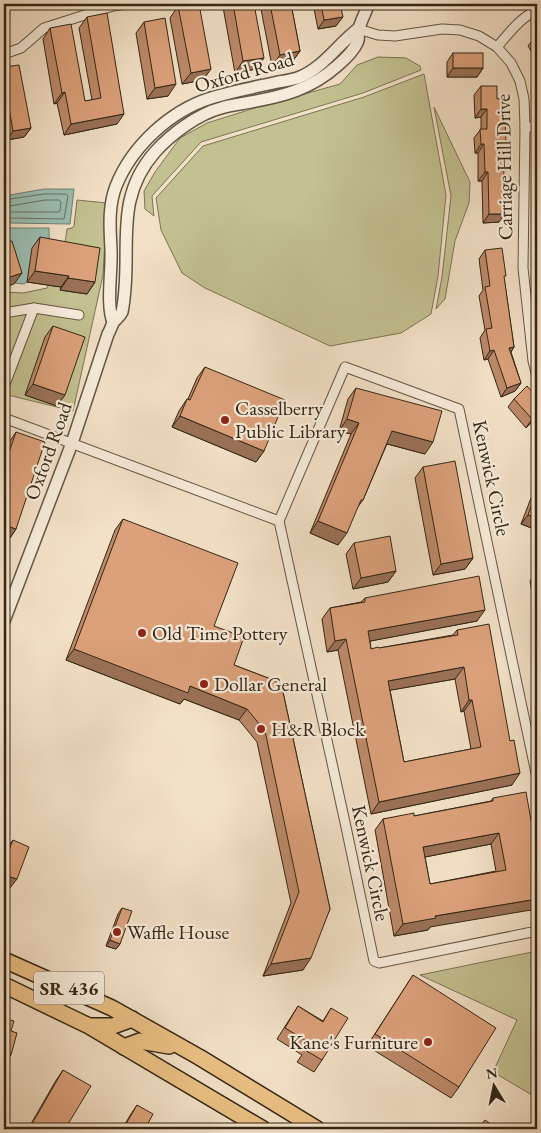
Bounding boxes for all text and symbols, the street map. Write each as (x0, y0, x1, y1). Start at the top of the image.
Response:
street label: Oxford Road (191, 45, 298, 99)
street label: Carriage Hill Drive (490, 93, 518, 240)
place label: Casselberry Public Library (235, 395, 346, 444)
street label: Oxford Road (18, 398, 78, 504)
marker: Casselberry Public Library (219, 414, 231, 426)
street label: Kenwick Circle (467, 418, 517, 539)
place label: Old Time Pottery (152, 620, 288, 646)
marker: Old Time Pottery (136, 627, 148, 639)
place label: Dollar General (214, 671, 327, 697)
marker: Dollar General (198, 678, 210, 690)
place label: H&R Block (271, 716, 365, 742)
marker: H&R Block (255, 723, 267, 735)
street label: Kenwick Circle (346, 803, 396, 924)
place label: Waffle House (127, 919, 229, 945)
marker: Waffle House (111, 926, 123, 938)
road number: SR 436 (34, 971, 104, 1004)
place label: Kane's Furniture (289, 1029, 418, 1055)
marker: Kane's Furniture (422, 1036, 434, 1048)
north arrow (468, 1060, 518, 1110)
text: N (485, 1063, 500, 1083)

